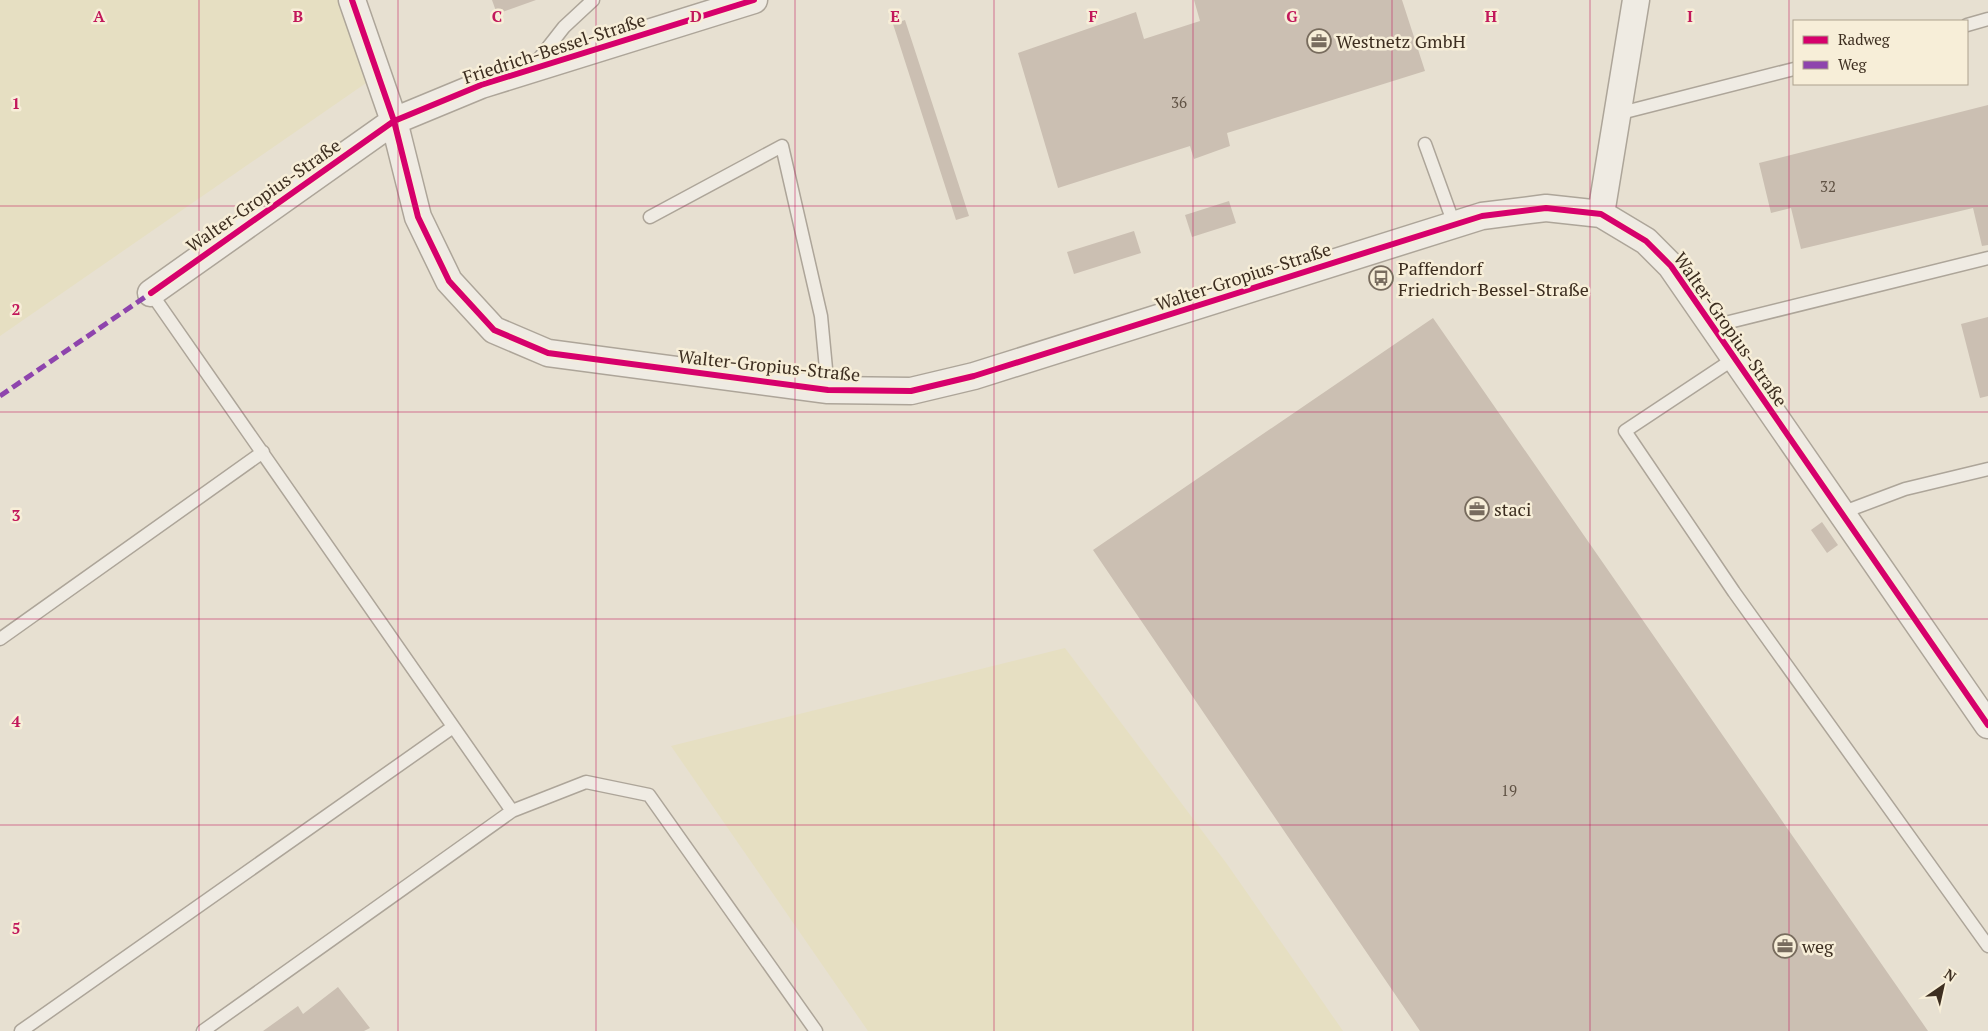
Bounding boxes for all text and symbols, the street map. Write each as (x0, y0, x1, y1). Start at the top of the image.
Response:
text: A (93, 5, 105, 27)
text: B (293, 5, 303, 27)
text: C (492, 5, 502, 27)
text: D (690, 5, 702, 27)
text: E (890, 5, 900, 27)
text: F (1088, 5, 1098, 27)
text: G (1286, 5, 1298, 27)
text: H (1485, 5, 1497, 27)
text: I (1687, 5, 1693, 27)
street label: Friedrich-Bessel-Straße (460, 7, 648, 89)
legend (1793, 20, 1968, 85)
office icon: Westnetz GmbH (1306, 28, 1332, 54)
place label: Westnetz GmbH (1336, 29, 1466, 53)
text: Radweg (1838, 29, 1891, 49)
text: Weg (1838, 54, 1868, 74)
text: 1 (11, 92, 21, 114)
house number: 36 (1171, 92, 1187, 112)
street label: Walter-Gropius-Straße (181, 133, 345, 257)
house number: 32 (1820, 176, 1836, 196)
street label: Walter-Gropius-Straße (1152, 236, 1334, 316)
street label: Walter-Gropius-Straße (1669, 247, 1793, 411)
place label: Paffendorf Friedrich-Bessel-Straße (1398, 256, 1589, 301)
bus stop icon: Paffendorf Friedrich-Bessel-Straße (1368, 265, 1394, 291)
text: 2 (11, 298, 21, 320)
street label: Walter-Gropius-Straße (677, 343, 861, 387)
office icon: staci (1464, 496, 1490, 522)
place label: staci (1494, 497, 1531, 521)
text: 3 (11, 504, 21, 526)
text: 4 (11, 710, 21, 732)
house number: 19 (1501, 780, 1517, 800)
text: 5 (11, 917, 21, 939)
office icon: weg (1772, 933, 1798, 959)
place label: weg (1801, 934, 1834, 958)
north arrow (1918, 961, 1968, 1011)
text: N (1941, 964, 1961, 986)

